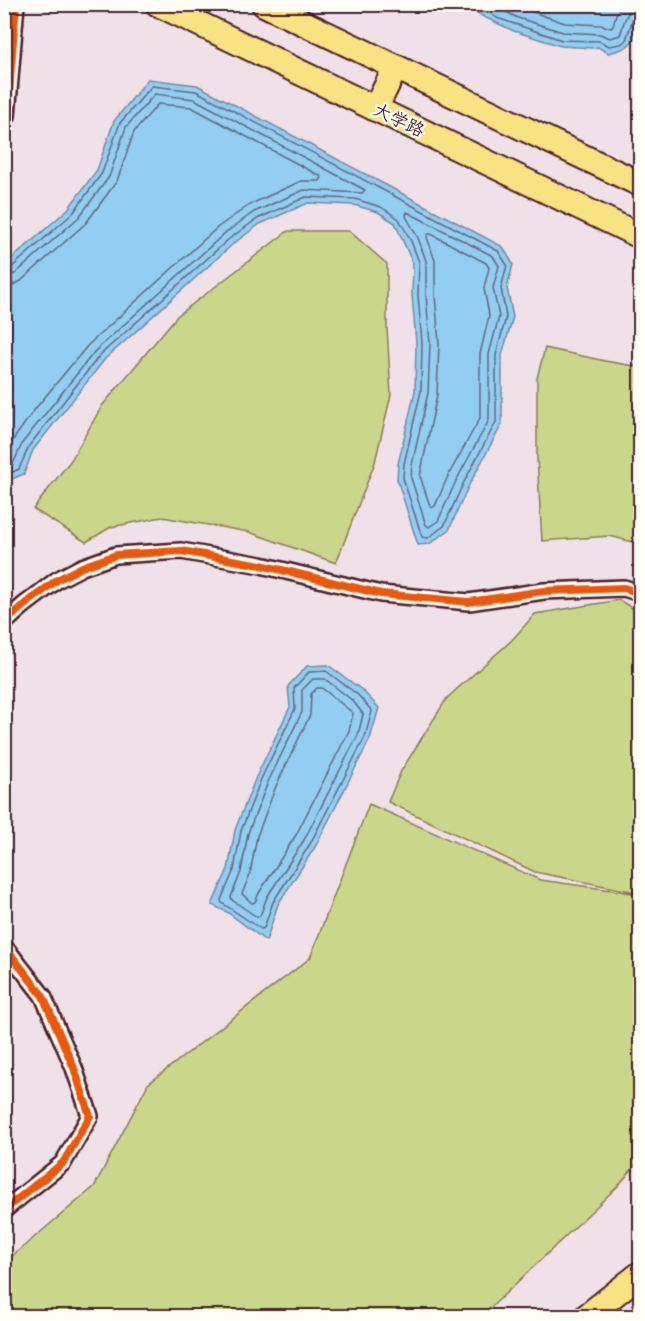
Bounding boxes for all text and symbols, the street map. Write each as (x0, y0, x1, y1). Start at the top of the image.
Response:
street label: 大学路 (369, 96, 429, 143)

